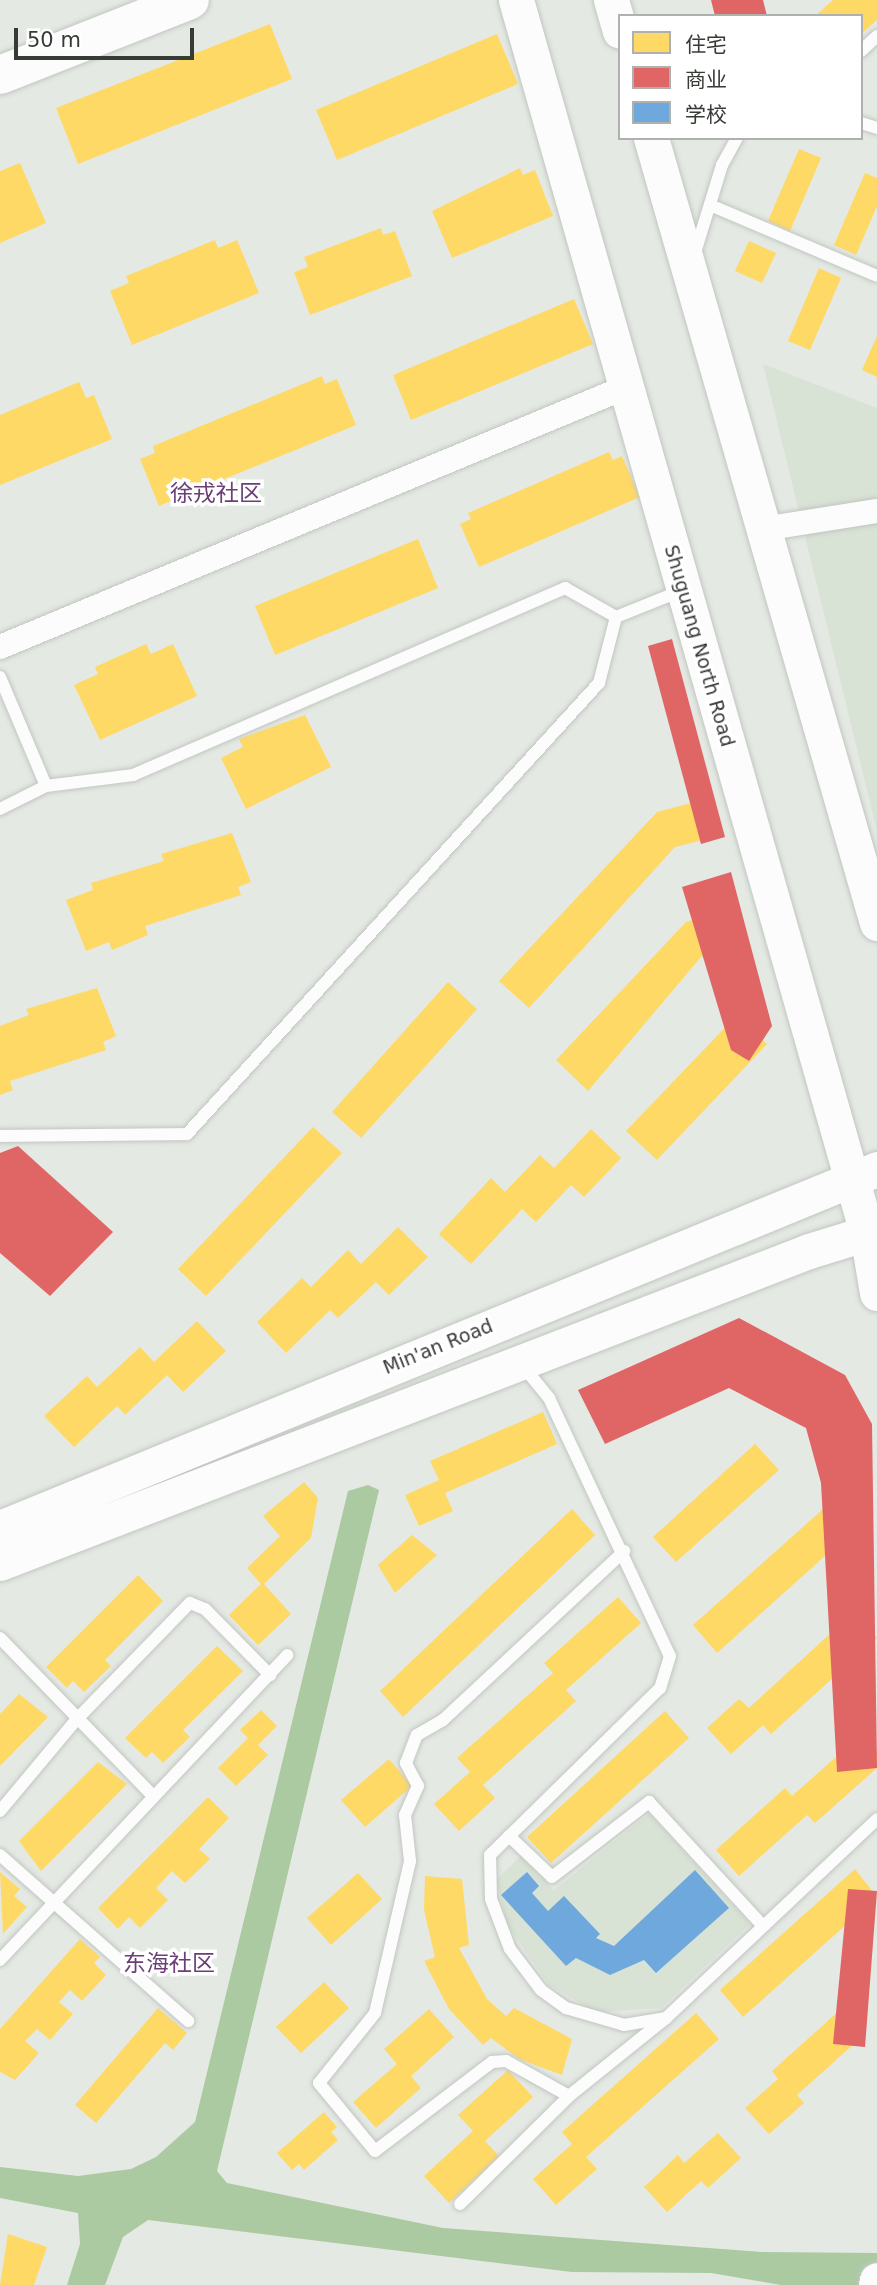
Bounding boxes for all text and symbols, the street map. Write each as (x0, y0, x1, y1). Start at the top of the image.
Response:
scale bar (18, 14, 198, 58)
legend (618, 14, 863, 140)
text: 50 m (27, 28, 81, 52)
text: 住宅 (685, 33, 727, 57)
text: 商业 (685, 68, 727, 92)
text: 学校 (685, 103, 727, 127)
district label: 徐戎社区 (170, 479, 262, 507)
street label: Shuguang North Road (659, 542, 739, 750)
street label: Min'an Road (380, 1315, 496, 1379)
district label: 东海社区 (123, 1949, 215, 1977)

